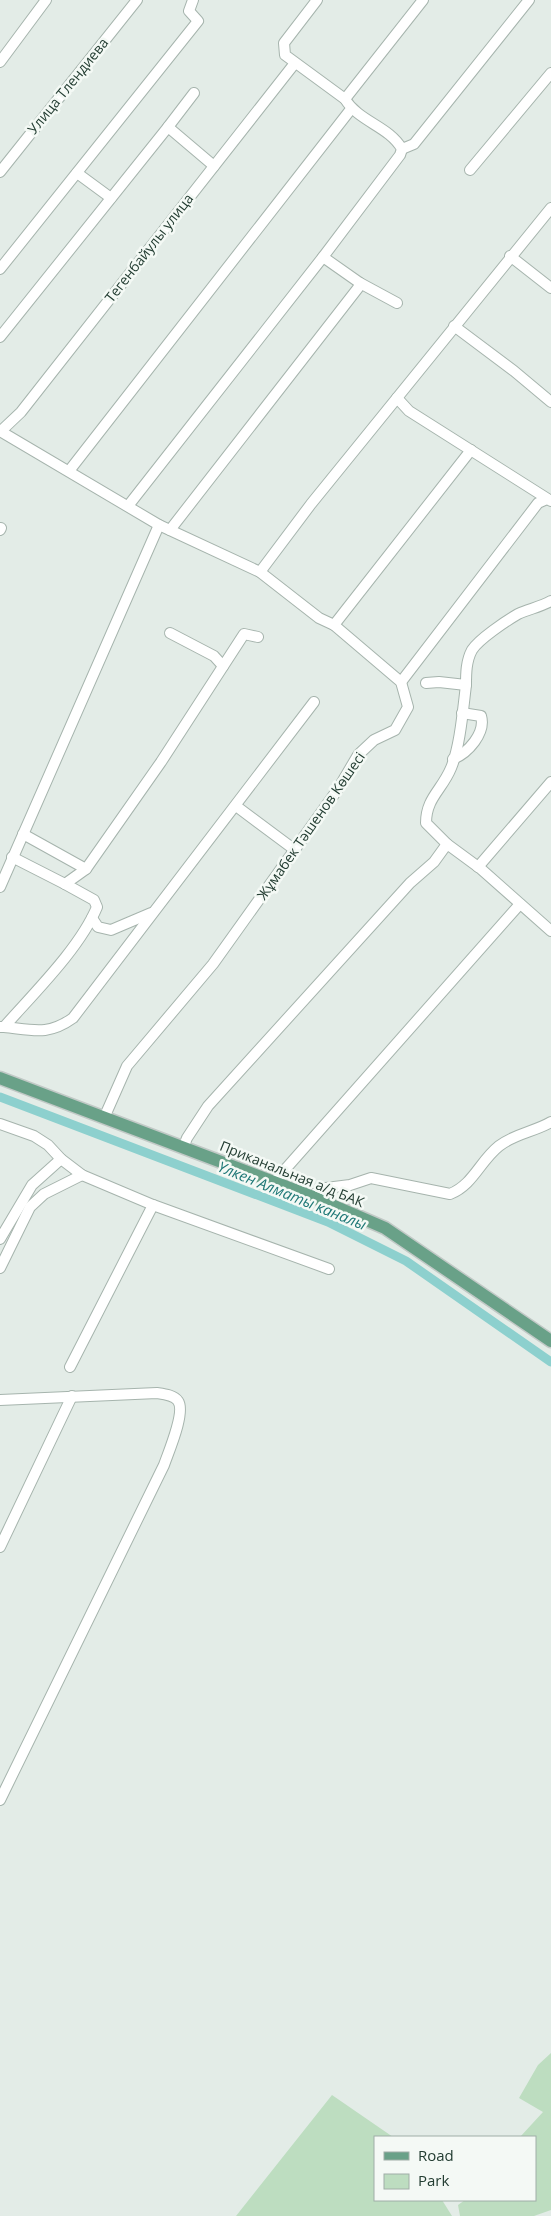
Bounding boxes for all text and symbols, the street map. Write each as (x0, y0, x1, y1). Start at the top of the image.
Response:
street label: Улица Тлендиева (23, 34, 112, 138)
street label: Тегенбайулы улица (100, 189, 197, 306)
street label: Жұмабек Тәшенов Көшесі (252, 748, 369, 903)
street label: Приканальная а/д БАК (217, 1136, 368, 1211)
water label: Үлкен Алматы каналы (215, 1156, 370, 1234)
legend (374, 2136, 536, 2201)
text: Road (418, 2145, 454, 2165)
text: Park (418, 2170, 449, 2190)

